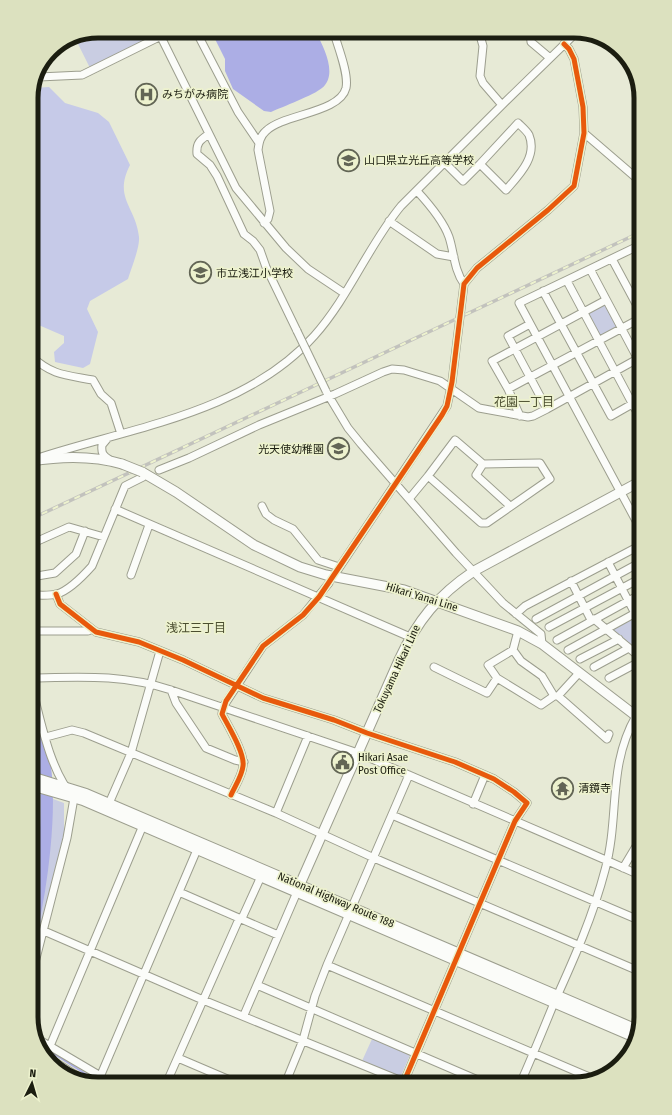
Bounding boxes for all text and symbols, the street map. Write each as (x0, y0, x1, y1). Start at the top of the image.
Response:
hospital icon: みちがみ病院 (134, 81, 160, 107)
place label: みちがみ病院 (162, 88, 228, 101)
school or university icon: 山口県立光丘高等学校 (336, 147, 362, 173)
place label: 山口県立光丘高等学校 (364, 154, 474, 167)
school or university icon: 市立浅江小学校 (187, 260, 213, 286)
place label: 市立浅江小学校 (216, 267, 293, 280)
district label: 花園一丁目 (494, 395, 554, 409)
school or university icon: 光天使幼稚園 (326, 436, 352, 462)
place label: 光天使幼稚園 (258, 443, 324, 456)
street label: Hikari Yanai Line (385, 580, 459, 614)
district label: 浅江三丁目 (166, 621, 226, 635)
street label: Tokuyama Hikari Line (371, 623, 423, 715)
public building icon: Hikari Asae Post Office (330, 750, 356, 776)
place label: Hikari Asae Post Office (358, 751, 408, 777)
temple icon: 清鏡寺 (549, 775, 575, 801)
place label: 清鏡寺 (578, 782, 611, 795)
street label: National Highway Route 188 (276, 870, 397, 931)
north arrow (12, 1063, 52, 1103)
text: N (29, 1067, 37, 1080)

